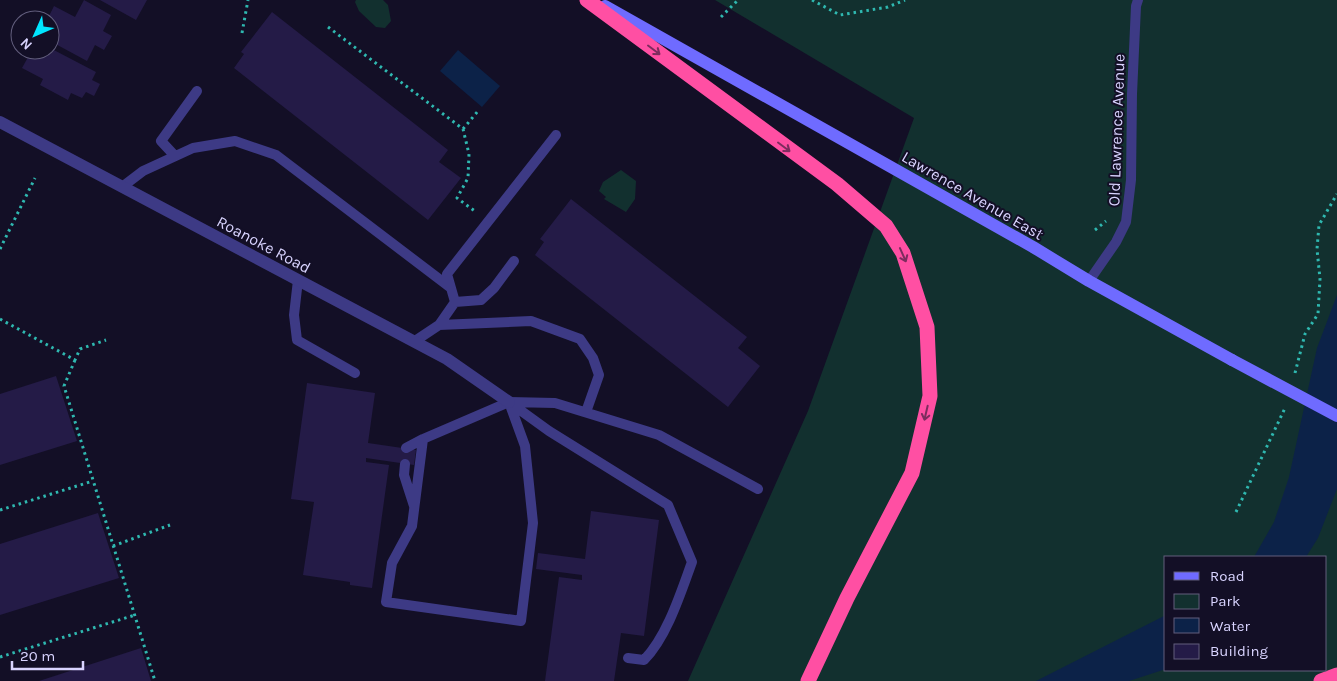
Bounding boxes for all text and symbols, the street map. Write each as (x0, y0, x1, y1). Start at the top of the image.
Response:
north arrow (10, 10, 60, 60)
text: N (17, 34, 36, 53)
one-way arrow (647, 45, 661, 55)
street label: Old Lawrence Avenue (1104, 53, 1129, 207)
one-way arrow (777, 142, 791, 152)
street label: Lawrence Avenue East (899, 147, 1047, 244)
street label: Roanoke Road (214, 212, 314, 277)
one-way arrow (898, 247, 908, 262)
one-way arrow (921, 404, 930, 420)
legend (1164, 556, 1327, 671)
text: Road (1210, 567, 1245, 585)
text: Park (1210, 592, 1240, 610)
text: Water (1210, 617, 1251, 635)
scale bar (12, 638, 84, 670)
text: Building (1210, 642, 1268, 660)
text: 20 m (20, 647, 55, 665)

